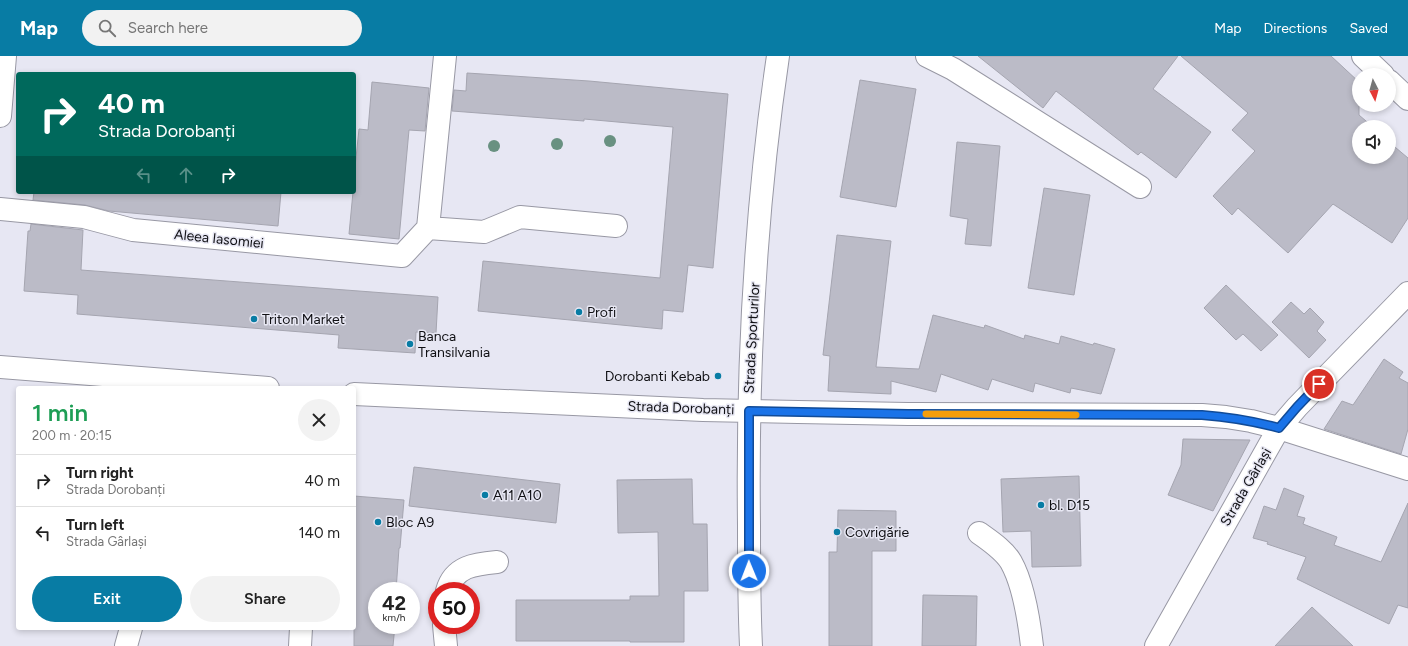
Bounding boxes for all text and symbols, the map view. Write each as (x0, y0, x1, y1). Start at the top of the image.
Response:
search box (82, 10, 362, 46)
text: Map (20, 17, 58, 40)
icon: search (96, 17, 118, 39)
text: Search here (128, 19, 208, 37)
text: Map (1214, 20, 1242, 37)
text: Directions (1264, 20, 1327, 37)
text: Saved (1349, 20, 1388, 37)
north arrow (1352, 68, 1396, 112)
map controls (1352, 68, 1396, 164)
text: 40 m (98, 86, 165, 120)
icon: right (32, 88, 84, 140)
text: Strada Dorobanți (98, 120, 235, 142)
button: sound (1352, 120, 1396, 164)
icon: left (133, 164, 155, 186)
icon: ahead (175, 164, 197, 186)
icon: right (217, 164, 239, 186)
street label: Aleea Iasomiei (173, 226, 265, 252)
street label: Strada Sporturilor (741, 282, 763, 394)
place label: Profi (587, 304, 616, 321)
marker: Profi (574, 307, 584, 317)
place label: Triton Market (262, 311, 345, 328)
marker: Triton Market (249, 314, 259, 324)
place label: Banca Transilvania (418, 328, 490, 361)
marker: Banca Transilvania (405, 339, 415, 349)
pin (1302, 367, 1336, 401)
place label: Dorobanti Kebab (605, 368, 710, 385)
marker: Dorobanti Kebab (713, 371, 723, 381)
icon: arrive (1308, 373, 1330, 395)
text: 1 min (32, 398, 88, 427)
street label: Strada Dorobanți (627, 398, 735, 418)
button: close (298, 399, 340, 441)
text: 200 m · 20:15 (32, 428, 112, 443)
street label: Strada Gârlași (1217, 445, 1275, 529)
text: Turn right (66, 464, 134, 482)
icon: right (32, 470, 54, 492)
text: 40 m (305, 472, 340, 490)
text: Strada Dorobanți (66, 482, 165, 497)
place label: A11 A10 (493, 487, 542, 504)
marker: A11 A10 (480, 490, 490, 500)
place label: bl. D15 (1049, 497, 1090, 514)
marker: bl. D15 (1036, 500, 1046, 510)
place label: Bloc A9 (386, 514, 434, 531)
text: Turn left (66, 516, 124, 534)
marker: Bloc A9 (373, 517, 383, 527)
icon: left (32, 522, 54, 544)
text: 140 m (298, 524, 340, 542)
place label: Covrigărie (845, 524, 910, 541)
marker: Covrigărie (832, 527, 842, 537)
text: Strada Gârlași (66, 534, 147, 549)
position arrow (728, 550, 770, 592)
button: Exit (32, 576, 182, 622)
button: Share (190, 576, 340, 622)
speed limit sign: 50 (428, 582, 480, 634)
text: 42 (382, 591, 406, 615)
text: km/h (383, 611, 405, 624)

